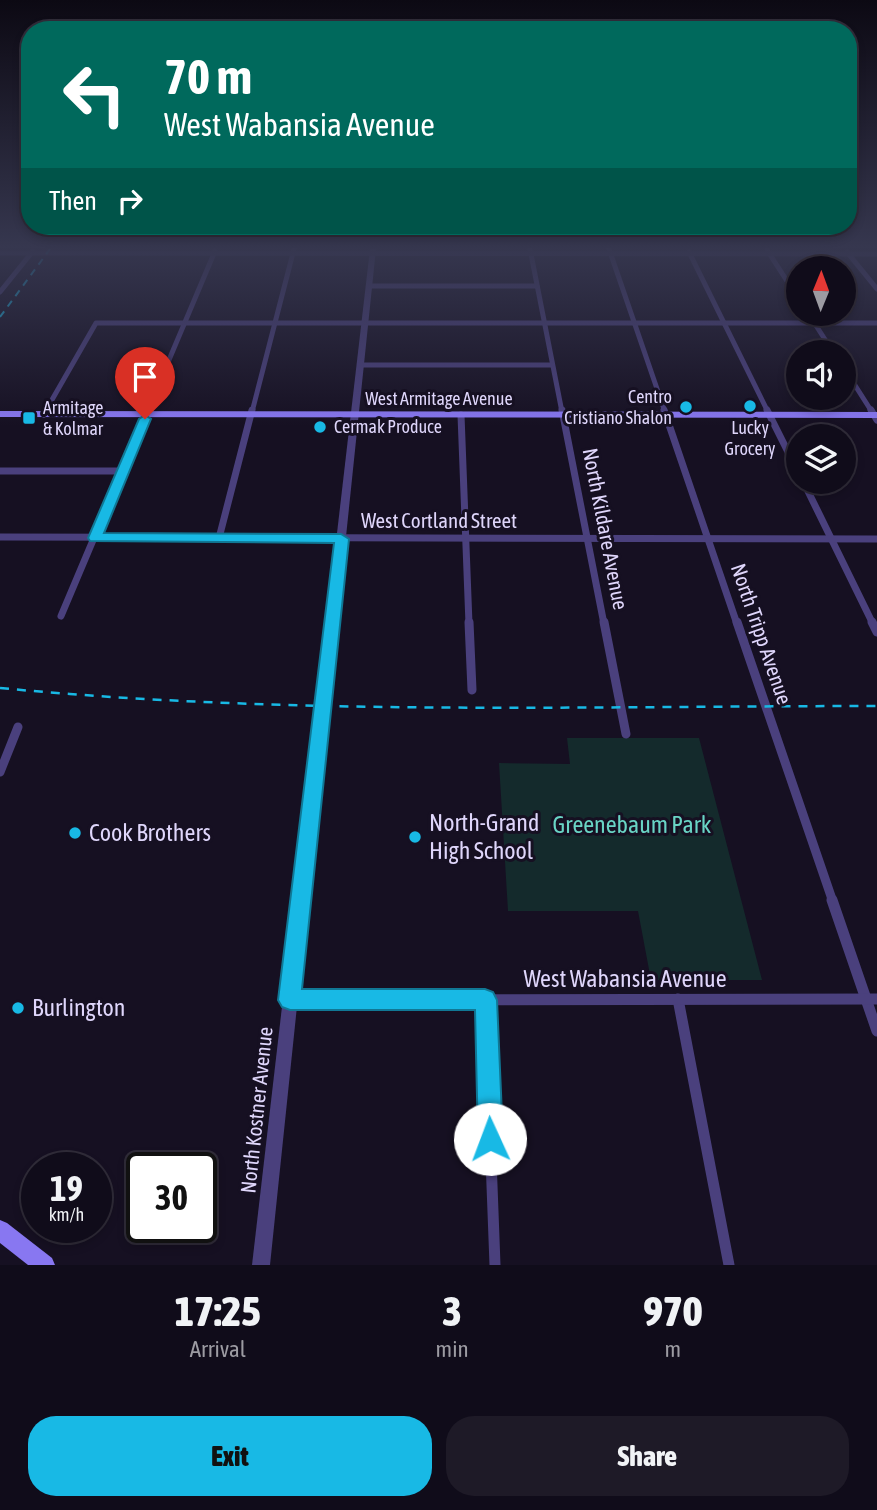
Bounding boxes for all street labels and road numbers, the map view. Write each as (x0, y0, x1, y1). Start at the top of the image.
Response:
street label: West Armitage Avenue (365, 388, 513, 409)
street label: North Kildare Avenue (579, 446, 633, 612)
street label: West Cortland Street (361, 508, 517, 532)
street label: North Tripp Avenue (727, 560, 797, 707)
street label: West Wabansia Avenue (523, 965, 727, 992)
street label: North Kostner Avenue (235, 1025, 277, 1194)

